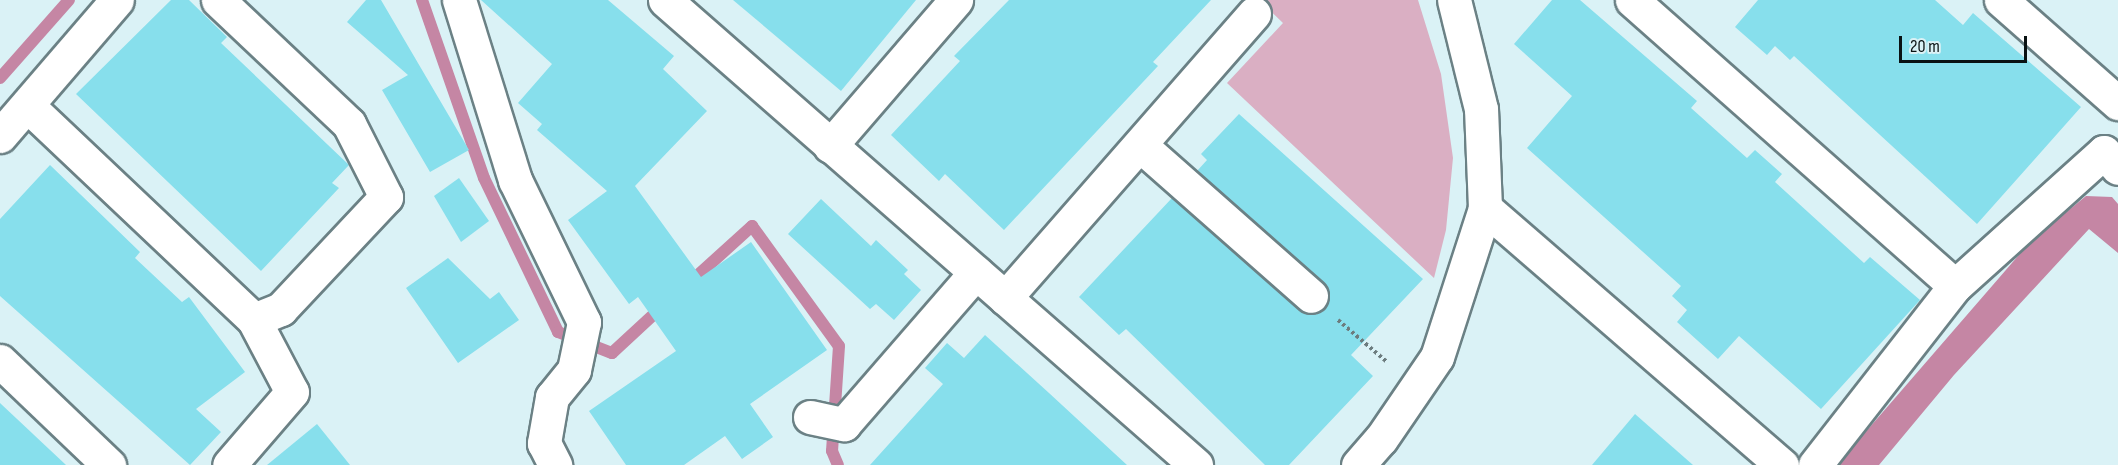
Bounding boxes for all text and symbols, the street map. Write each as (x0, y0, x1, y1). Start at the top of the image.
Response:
scale bar (1902, 24, 2030, 62)
text: 20 m (1910, 36, 1940, 57)

